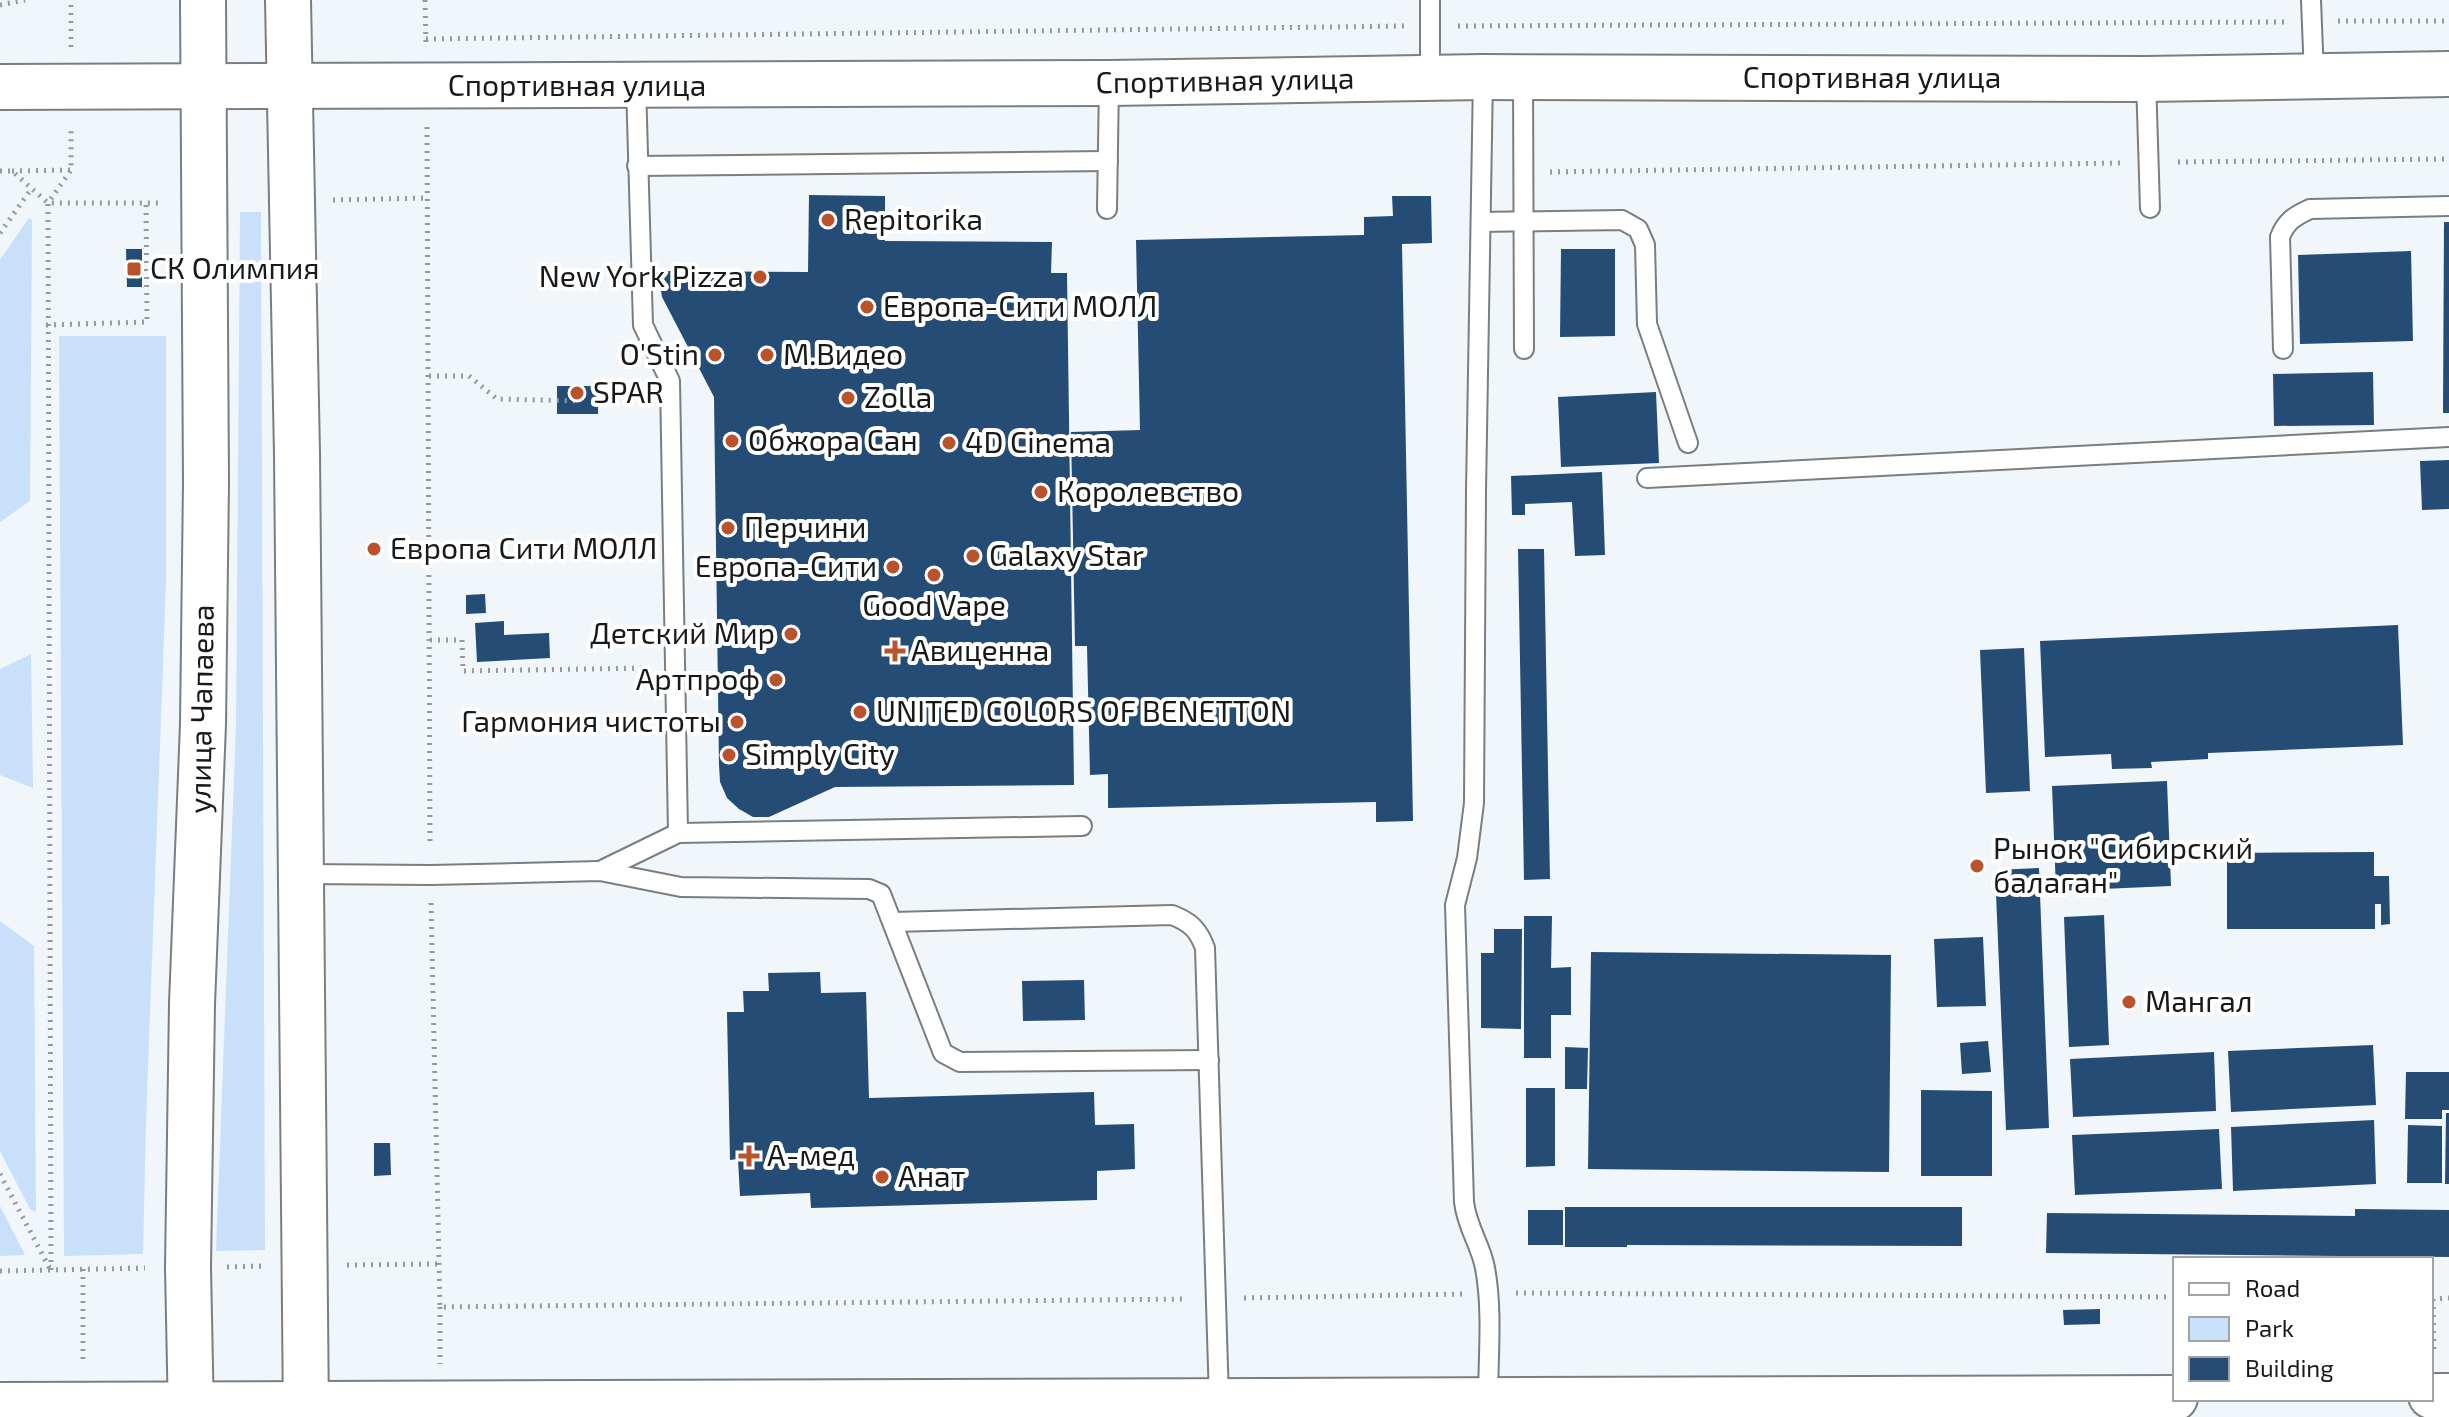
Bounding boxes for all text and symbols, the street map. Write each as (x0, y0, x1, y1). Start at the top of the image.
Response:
street label: Спортивная улица (1743, 58, 2001, 95)
street label: Спортивная улица (1095, 59, 1355, 100)
street label: Спортивная улица (448, 66, 706, 103)
place label: Repitorika (844, 200, 983, 236)
marker: Repitorika (819, 211, 837, 229)
place label: СК Олимпия (150, 249, 320, 285)
place label: New York Pizza (539, 257, 744, 293)
marker: СК Олимпия (125, 260, 143, 278)
marker: New York Pizza (751, 268, 769, 286)
place label: Европа-Сити МОЛЛ (883, 287, 1157, 323)
marker: Европа-Сити МОЛЛ (858, 298, 876, 316)
place label: O'Stin (620, 335, 699, 371)
place label: М.Видео (783, 335, 903, 371)
marker: O'Stin (706, 346, 724, 364)
marker: М.Видео (758, 346, 776, 364)
place label: SPAR (593, 373, 664, 409)
place label: Zolla (864, 378, 932, 414)
marker: SPAR (568, 384, 586, 402)
marker: Zolla (839, 389, 857, 407)
place label: Обжора Сан (748, 421, 918, 457)
place label: 4D Cinema (965, 423, 1111, 459)
marker: Обжора Сан (723, 432, 741, 450)
marker: 4D Cinema (940, 434, 958, 452)
place label: Королевство (1057, 472, 1239, 508)
marker: Королевство (1032, 483, 1050, 501)
place label: Перчини (744, 508, 866, 544)
marker: Перчини (719, 519, 737, 537)
place label: Европа Сити МОЛЛ (390, 529, 657, 565)
place label: Galaxy Star (989, 536, 1144, 572)
marker: Европа Сити МОЛЛ (365, 540, 383, 558)
place label: Европа-Сити (695, 547, 877, 583)
marker: Galaxy Star (964, 547, 982, 565)
marker: Европа-Сити (884, 558, 902, 576)
marker: Good Vape (925, 566, 943, 584)
place label: Good Vape (862, 586, 1006, 622)
street label: улица Чапаева (180, 604, 221, 814)
place label: Детский Мир (590, 614, 775, 650)
marker: Детский Мир (782, 625, 800, 643)
place label: Авиценна (911, 631, 1049, 667)
marker: Авиценна (886, 642, 904, 660)
place label: Артпроф (636, 660, 760, 696)
marker: Артпроф (767, 671, 785, 689)
place label: UNITED COLORS OF BENETTON (876, 692, 1291, 728)
place label: Гармония чистоты (461, 702, 721, 738)
marker: UNITED COLORS OF BENETTON (851, 703, 869, 721)
marker: Гармония чистоты (728, 713, 746, 731)
place label: Simply City (745, 735, 895, 771)
marker: Simply City (720, 746, 738, 764)
place label: Рынок "Сибирский балаган" (1993, 829, 2253, 899)
marker: Рынок "Сибирский балаган" (1968, 857, 1986, 875)
place label: Мангал (2145, 982, 2253, 1018)
marker: Мангал (2120, 993, 2138, 1011)
place label: А-мед (767, 1136, 855, 1172)
marker: А-мед (738, 1145, 760, 1167)
place label: Анат (898, 1157, 965, 1193)
marker: Анат (873, 1168, 891, 1186)
legend (2173, 1257, 2433, 1401)
text: Road (2245, 1273, 2300, 1302)
text: Park (2245, 1313, 2294, 1342)
text: Building (2245, 1353, 2334, 1382)

